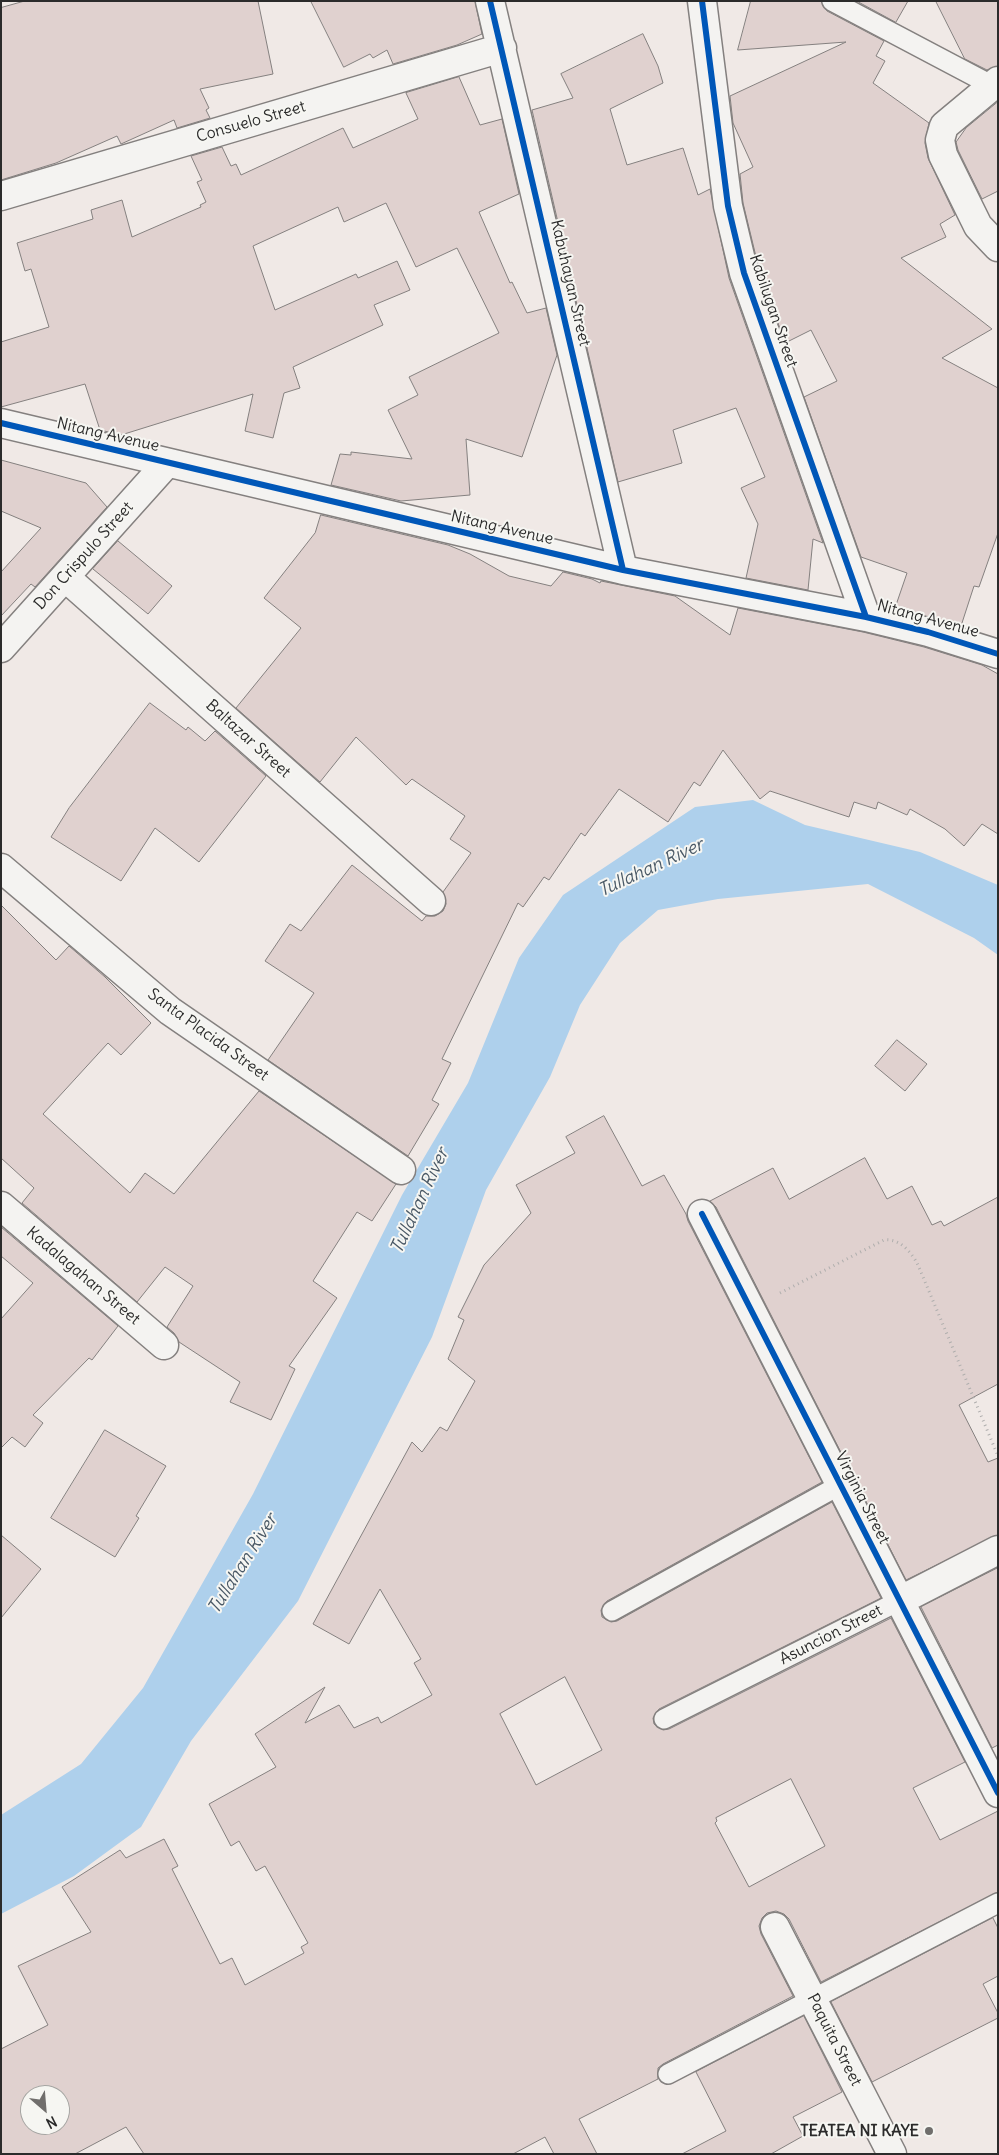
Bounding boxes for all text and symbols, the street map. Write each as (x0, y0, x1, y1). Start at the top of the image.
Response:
street label: Consuelo Street (194, 97, 308, 147)
street label: Kabuhayan Street (546, 218, 594, 348)
street label: Kabilugan Street (745, 252, 801, 370)
street label: Nitang Avenue (55, 414, 161, 456)
street label: Don Crispulo Street (30, 498, 138, 614)
street label: Nitang Avenue (449, 507, 555, 549)
street label: Nitang Avenue (875, 596, 981, 642)
street label: Baltazar Street (202, 696, 294, 782)
water label: Tullahan River (595, 834, 707, 902)
street label: Santa Placida Street (144, 985, 272, 1085)
water label: Tullahan River (386, 1145, 454, 1257)
street label: Kadalagahan Street (22, 1223, 144, 1329)
street label: Virginia Street (831, 1449, 893, 1547)
water label: Tullahan River (204, 1510, 282, 1618)
street label: Asuncion Street (776, 1601, 886, 1669)
street label: Paquita Street (802, 1991, 866, 2089)
north arrow (20, 2085, 70, 2135)
text: N (43, 2112, 60, 2133)
place label: TEATEA NI KAYE (800, 2121, 919, 2141)
marker: TEATEA NI KAYE (923, 2125, 935, 2137)

